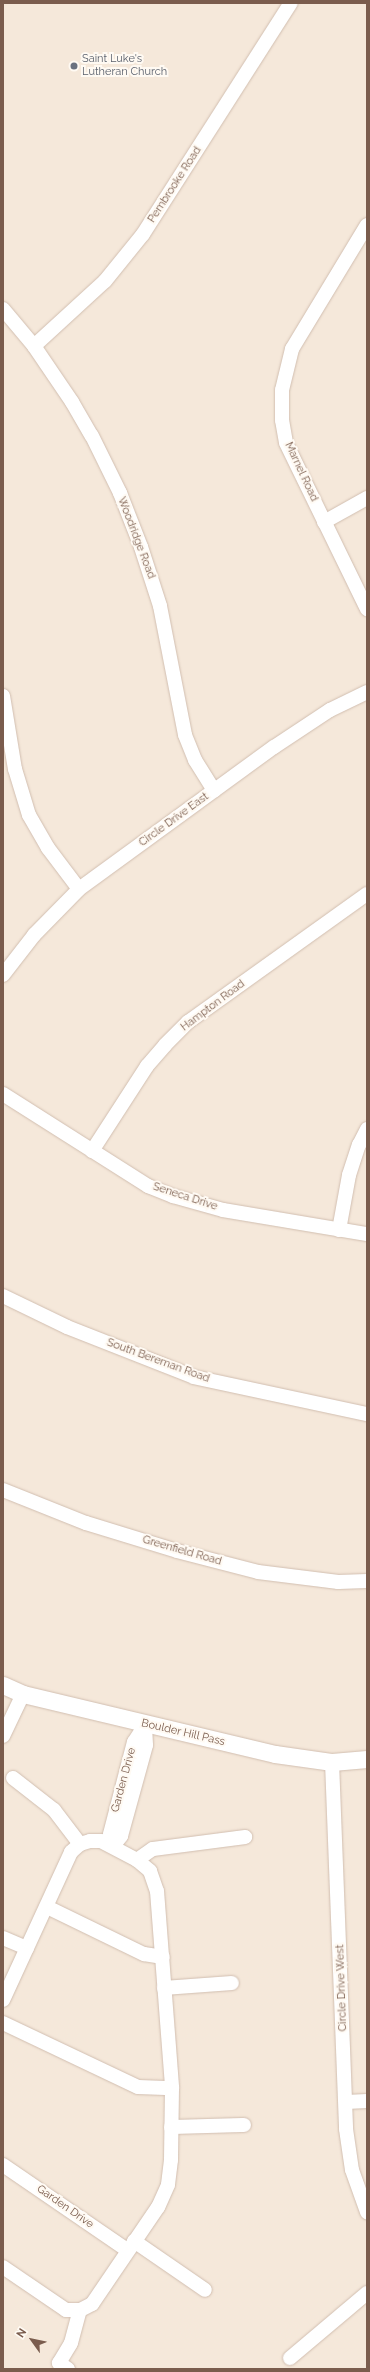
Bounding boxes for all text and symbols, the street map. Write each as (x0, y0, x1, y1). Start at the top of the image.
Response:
place label: Saint Luke's Lutheran Church (82, 53, 167, 79)
marker: Saint Luke's Lutheran Church (69, 61, 79, 71)
street label: Pembrooke Road (145, 144, 205, 226)
street label: Marnel Road (281, 440, 321, 504)
street label: Woodridge Road (114, 495, 158, 581)
street label: Circle Drive East (137, 790, 211, 850)
street label: Hampton Road (178, 978, 248, 1034)
street label: Seneca Drive (151, 1180, 219, 1214)
street label: South Bereman Road (105, 1336, 211, 1386)
street label: Greenfield Road (141, 1533, 223, 1569)
street label: Boulder Hill Pass (140, 1717, 226, 1749)
street label: Garden Drive (109, 1746, 139, 1814)
street label: Circle Drive West (334, 1944, 350, 2032)
street label: Garden Drive (34, 2183, 96, 2231)
north arrow (12, 2320, 52, 2360)
text: N (14, 2326, 29, 2340)

